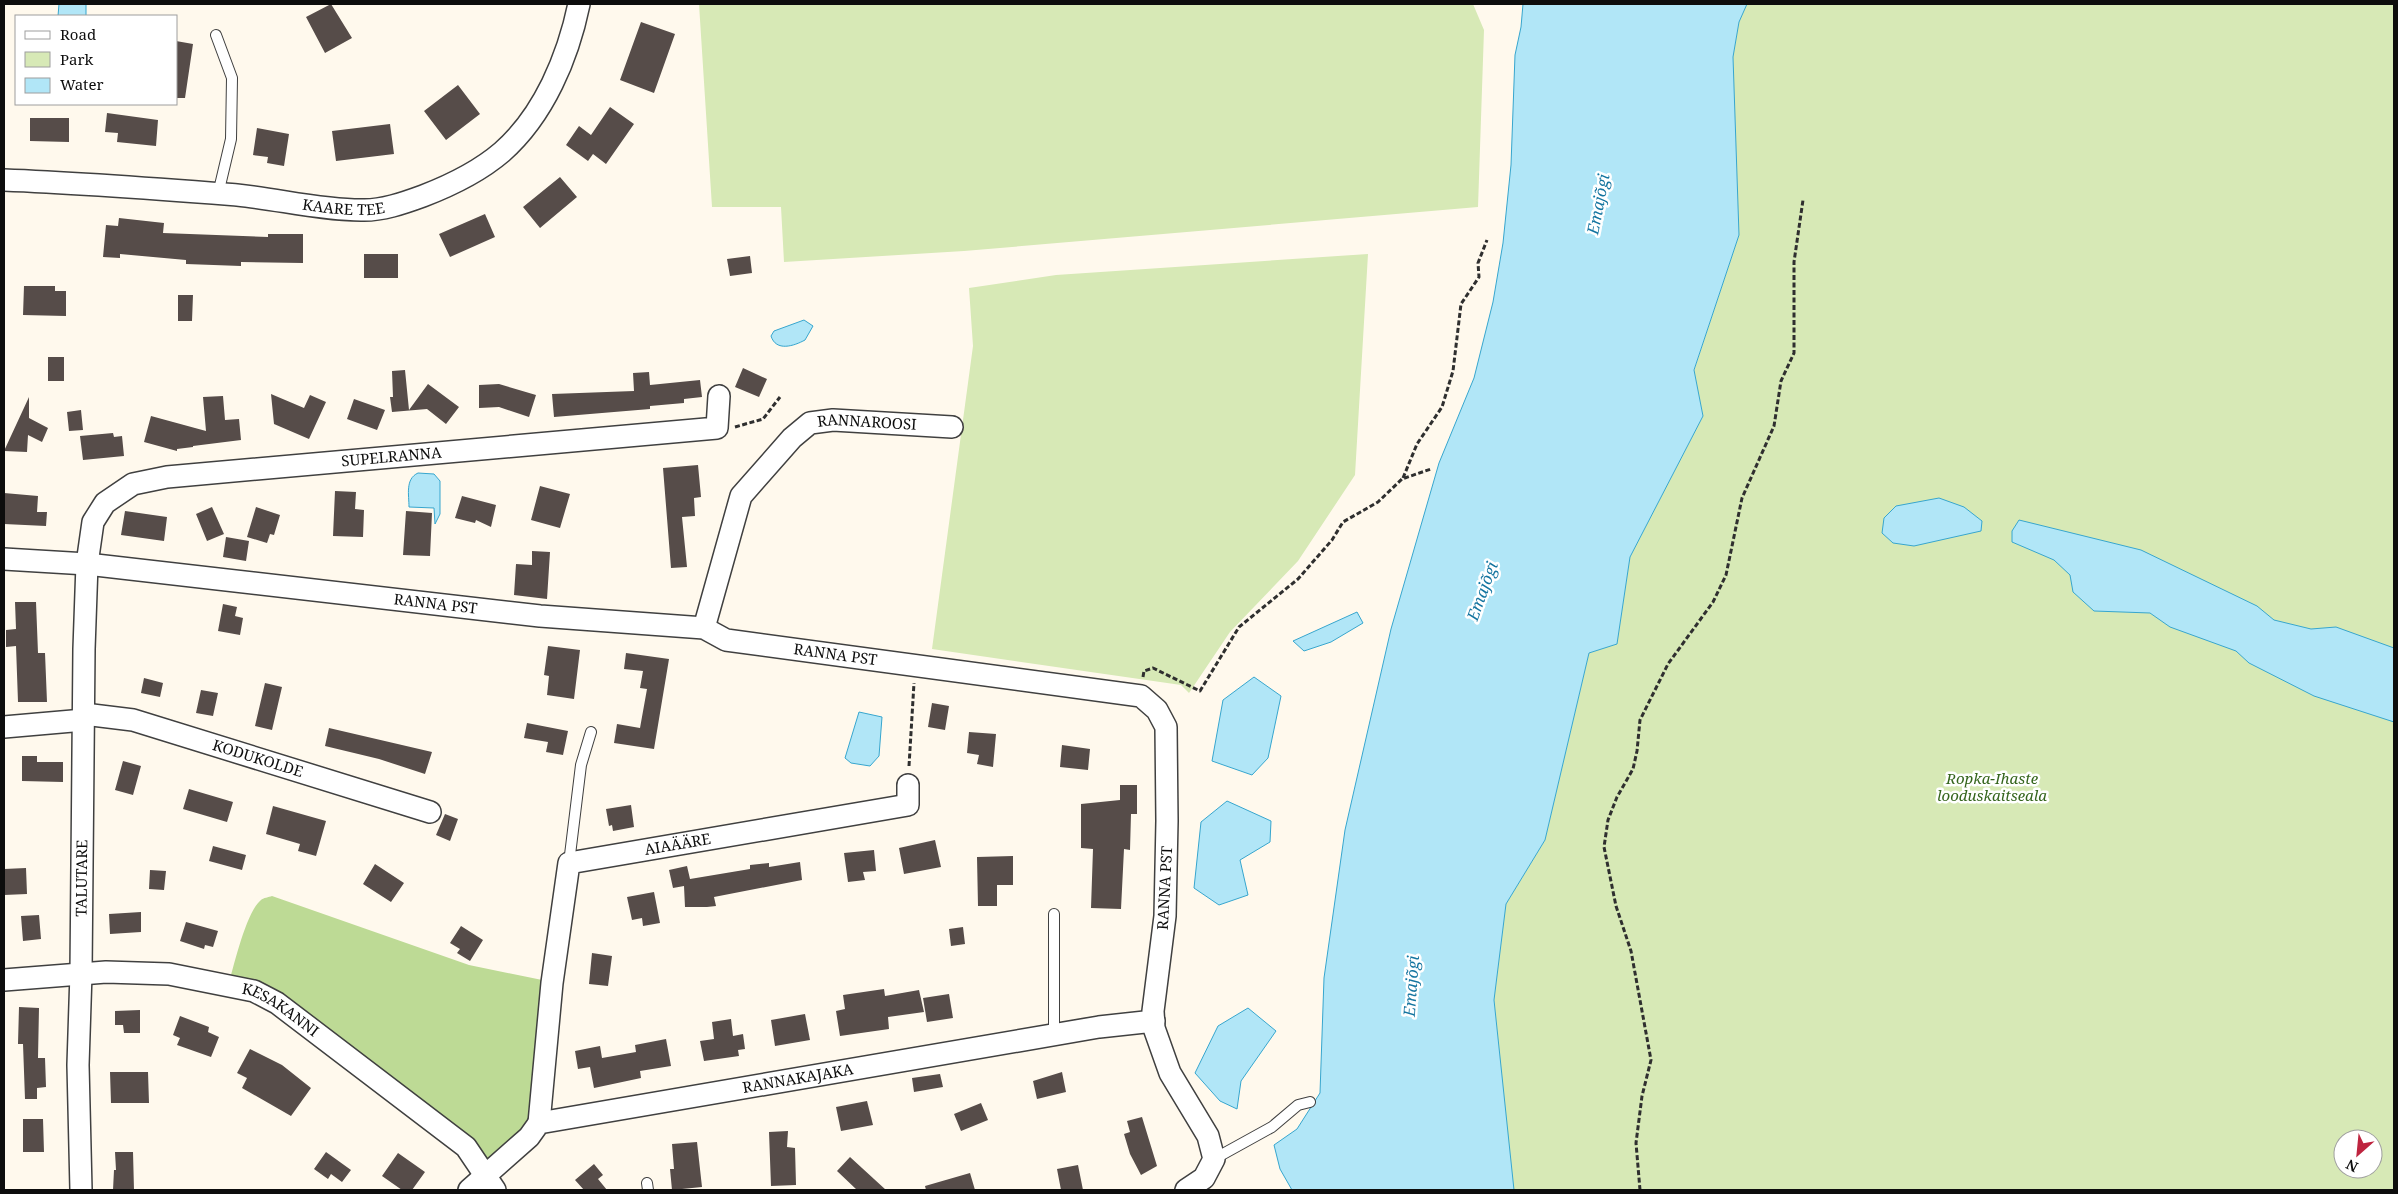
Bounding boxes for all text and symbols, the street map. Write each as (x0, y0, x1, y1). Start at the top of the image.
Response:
legend (15, 15, 178, 105)
text: Road (60, 24, 96, 44)
text: Park (60, 49, 94, 69)
text: Water (60, 74, 103, 94)
water label: Emajõgi (1581, 172, 1615, 237)
street label: KAARE TEE (301, 194, 386, 219)
street label: RANNAROOSI (816, 408, 917, 434)
street label: SUPELRANNA (340, 442, 443, 470)
water label: Emajõgi (1461, 558, 1503, 624)
street label: RANNA PST (393, 588, 479, 618)
street label: RANNA PST (793, 638, 878, 669)
street label: KODUKOLDE (210, 734, 306, 781)
park label: Ropka-Ihaste looduskaitseala (1937, 768, 2047, 805)
street label: AIAÄÄRE (643, 828, 712, 859)
street label: TALUTARE (71, 839, 91, 917)
street label: RANNA PST (1152, 846, 1176, 930)
water label: Emajõgi (1398, 955, 1424, 1018)
street label: KESAKANNI (241, 978, 323, 1040)
street label: RANNAKAJAKA (741, 1058, 855, 1097)
north arrow (2333, 1129, 2383, 1179)
text: N (2343, 1155, 2361, 1177)

